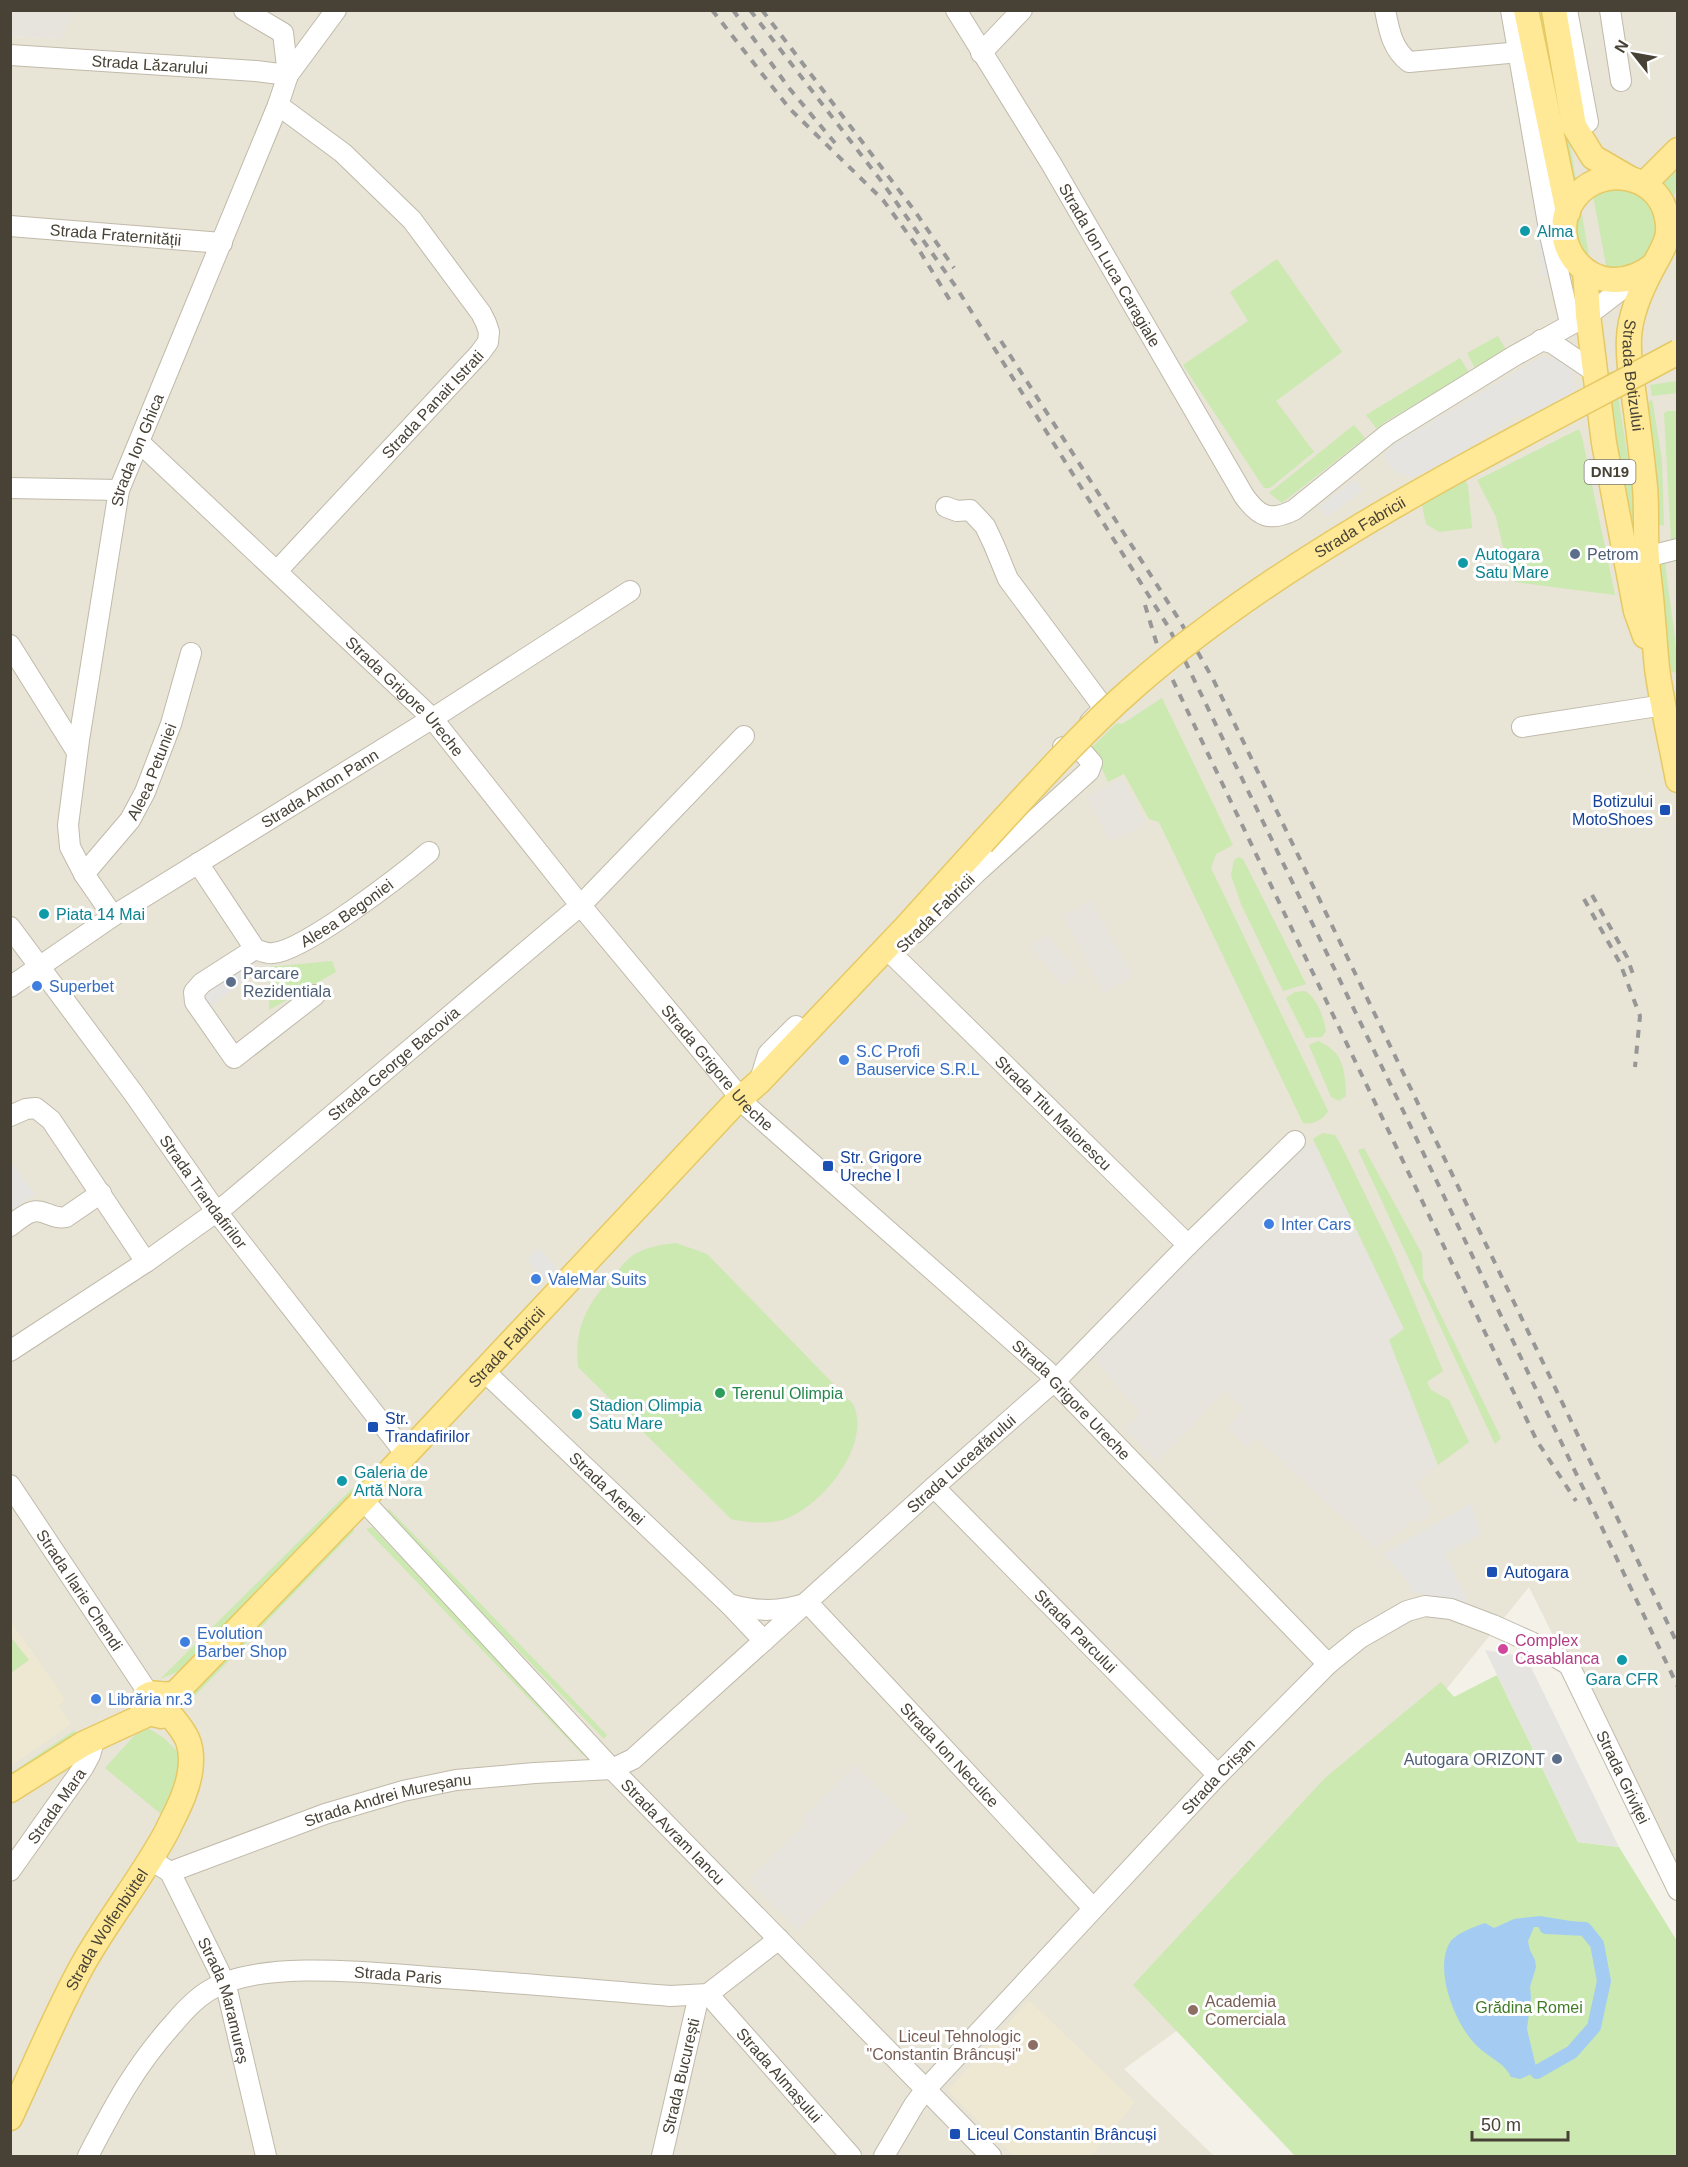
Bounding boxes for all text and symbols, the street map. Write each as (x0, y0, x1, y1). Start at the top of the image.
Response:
north arrow (1604, 24, 1664, 84)
text: N (1611, 37, 1632, 56)
street label: Strada Lăzarului (91, 52, 208, 77)
street label: Strada Ion Luca Caragiale (1056, 181, 1164, 350)
street label: Strada Fraternității (49, 221, 182, 249)
place label: Alma (1537, 223, 1574, 240)
marker: Alma (1518, 224, 1532, 238)
street label: Strada Botizului (1620, 318, 1647, 432)
street label: Strada Panait Istrati (379, 347, 487, 462)
street label: Strada Ion Ghica (108, 391, 167, 508)
road number: DN19 (1584, 460, 1636, 484)
street label: Strada Fabricii (1311, 493, 1408, 561)
place label: Autogara Satu Mare (1475, 546, 1549, 581)
place label: Petrom (1587, 546, 1639, 563)
marker: Petrom (1568, 547, 1582, 561)
marker: Autogara Satu Mare (1456, 556, 1470, 570)
street label: Strada Grigore Ureche (342, 633, 467, 760)
street label: Aleea Petuniei (124, 721, 179, 823)
street label: Strada Anton Pann (258, 746, 381, 831)
place label: Botizului MotoShoes (1572, 793, 1653, 828)
marker: Botizului MotoShoes (1658, 803, 1672, 817)
street label: Strada Fabricii (893, 871, 978, 956)
street label: Aleea Begoniei (297, 876, 396, 950)
place label: Piata 14 Mai (56, 906, 145, 923)
marker: Piata 14 Mai (37, 907, 51, 921)
place label: Parcare Rezidentiala (243, 965, 331, 1000)
marker: Parcare Rezidentiala (224, 975, 238, 989)
place label: Superbet (49, 978, 114, 995)
marker: Superbet (30, 979, 44, 993)
street label: Strada Grigore Ureche (658, 1002, 776, 1134)
street label: Strada George Bacovia (325, 1004, 463, 1124)
place label: S.C Profi Bauservice S.R.L (856, 1043, 980, 1078)
street label: Strada Titu Maiorescu (992, 1052, 1115, 1174)
marker: S.C Profi Bauservice S.R.L (837, 1053, 851, 1067)
street label: Strada Trandafirilor (156, 1132, 251, 1253)
place label: Str. Grigore Ureche I (840, 1149, 922, 1184)
marker: Str. Grigore Ureche I (821, 1159, 835, 1173)
place label: Inter Cars (1281, 1216, 1351, 1233)
marker: Inter Cars (1262, 1217, 1276, 1231)
place label: ValeMar Suits (548, 1271, 646, 1288)
marker: ValeMar Suits (529, 1272, 543, 1286)
street label: Strada Fabricii (465, 1304, 548, 1391)
street label: Strada Grigore Ureche (1009, 1336, 1133, 1463)
place label: Terenul Olimpia (732, 1385, 843, 1402)
marker: Terenul Olimpia (713, 1386, 727, 1400)
place label: Stadion Olimpia Satu Mare (589, 1397, 702, 1432)
marker: Stadion Olimpia Satu Mare (570, 1407, 584, 1421)
place label: Str. Trandafirilor (385, 1410, 470, 1445)
street label: Strada Luceafărului (904, 1411, 1019, 1516)
marker: Str. Trandafirilor (366, 1420, 380, 1434)
street label: Strada Arenei (566, 1449, 648, 1528)
place label: Galeria de Artă Nora (354, 1464, 428, 1499)
marker: Galeria de Artă Nora (335, 1474, 349, 1488)
street label: Strada Ilarie Chendi (33, 1527, 126, 1654)
place label: Autogara (1504, 1564, 1569, 1581)
marker: Autogara (1485, 1565, 1499, 1579)
street label: Strada Parcului (1031, 1586, 1120, 1676)
place label: Evolution Barber Shop (197, 1625, 287, 1660)
place label: Complex Casablanca (1515, 1632, 1600, 1667)
marker: Evolution Barber Shop (178, 1635, 192, 1649)
marker: Complex Casablanca (1496, 1642, 1510, 1656)
marker: Gara CFR (1615, 1653, 1629, 1667)
place label: Gara CFR (1586, 1671, 1658, 1688)
place label: Librăria nr.3 (108, 1691, 193, 1708)
marker: Librăria nr.3 (89, 1692, 103, 1706)
street label: Strada Ion Neculce (897, 1700, 1002, 1811)
street label: Strada Griviței (1593, 1728, 1653, 1827)
street label: Strada Crișan (1178, 1735, 1258, 1818)
place label: Autogara ORIZONT (1404, 1751, 1545, 1768)
marker: Autogara ORIZONT (1550, 1752, 1564, 1766)
street label: Strada Mara (24, 1765, 89, 1847)
street label: Strada Andrei Mureșanu (302, 1771, 472, 1830)
street label: Strada Avram Iancu (618, 1776, 728, 1888)
street label: Strada Wolfenbüttel (63, 1866, 151, 1993)
street label: Strada Maramureș (195, 1934, 252, 2065)
street label: Strada Paris (354, 1963, 443, 1987)
place label: Academia Comerciala (1205, 1993, 1286, 2028)
park label: Grădina Romei (1475, 1999, 1583, 2016)
marker: Academia Comerciala (1186, 2003, 1200, 2017)
street label: Strada București (659, 2017, 702, 2136)
street label: Strada Almașului (733, 2025, 825, 2126)
place label: Liceul Tehnologic "Constantin Brâncuși" (866, 2028, 1021, 2063)
marker: Liceul Tehnologic "Constantin Brâncuși" (1026, 2038, 1040, 2052)
scale bar (1472, 2104, 1568, 2142)
text: 50 m (1481, 2115, 1521, 2135)
place label: Liceul Constantin Brâncuși (967, 2126, 1156, 2143)
marker: Liceul Constantin Brâncuși (948, 2127, 962, 2141)

